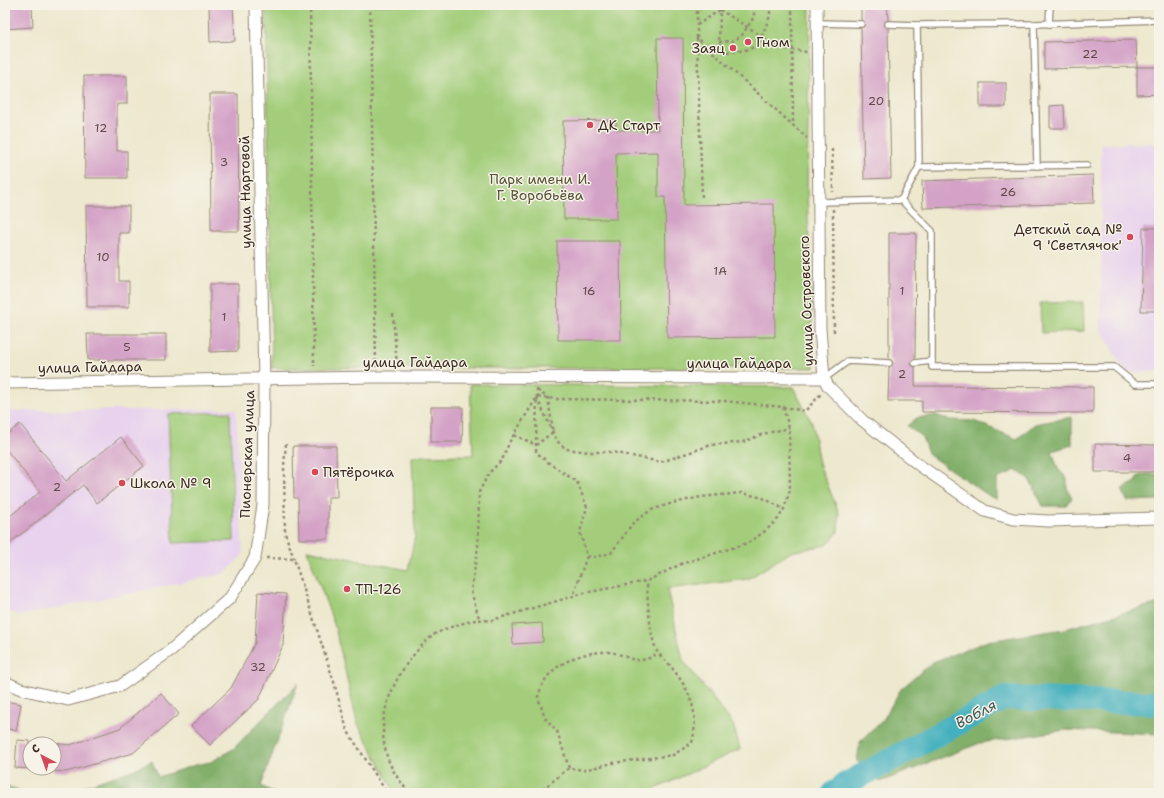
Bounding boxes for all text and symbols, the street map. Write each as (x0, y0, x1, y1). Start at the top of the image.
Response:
place label: Гном (756, 33, 790, 51)
marker: Гном (743, 37, 753, 47)
place label: Заяц (692, 39, 725, 57)
marker: Заяц (728, 43, 738, 53)
house number: 22 (1082, 46, 1098, 62)
house number: 20 (868, 93, 884, 109)
place label: ДК Старт (598, 116, 661, 134)
house number: 12 (95, 120, 107, 136)
marker: ДК Старт (585, 120, 595, 130)
street label: улица Нартовой (235, 135, 255, 249)
house number: 3 (220, 154, 228, 170)
park label: Парк имени И. Г. Воробьёва (489, 170, 591, 204)
house number: 26 (1000, 184, 1016, 200)
place label: Детский сад № 9 'Светлячок' (1014, 220, 1122, 254)
marker: Детский сад № 9 'Светлячок' (1125, 232, 1135, 242)
street label: улица Островского (795, 235, 817, 367)
house number: 10 (96, 249, 110, 265)
house number: 1А (713, 263, 727, 279)
house number: 16 (582, 283, 596, 299)
house number: 1 (899, 283, 905, 299)
house number: 1 (221, 309, 227, 325)
house number: 5 (123, 339, 131, 355)
street label: улица Гайдара (363, 353, 467, 371)
street label: улица Гайдара (687, 354, 791, 372)
street label: улица Гайдара (38, 357, 143, 377)
house number: 2 (898, 366, 906, 382)
street label: Пионерская улица (236, 389, 258, 518)
house number: 4 (1123, 450, 1131, 466)
place label: Пятёрочка (323, 463, 394, 481)
marker: Пятёрочка (310, 467, 320, 477)
place label: Школа № 9 (130, 474, 212, 492)
marker: Школа № 9 (117, 478, 127, 488)
house number: 2 (53, 479, 61, 495)
place label: ТП-126 (355, 580, 402, 598)
marker: ТП-126 (342, 584, 352, 594)
house number: 32 (250, 659, 266, 675)
water label: Вобля (952, 695, 1000, 733)
north arrow (22, 736, 62, 776)
text: С (28, 741, 43, 757)

